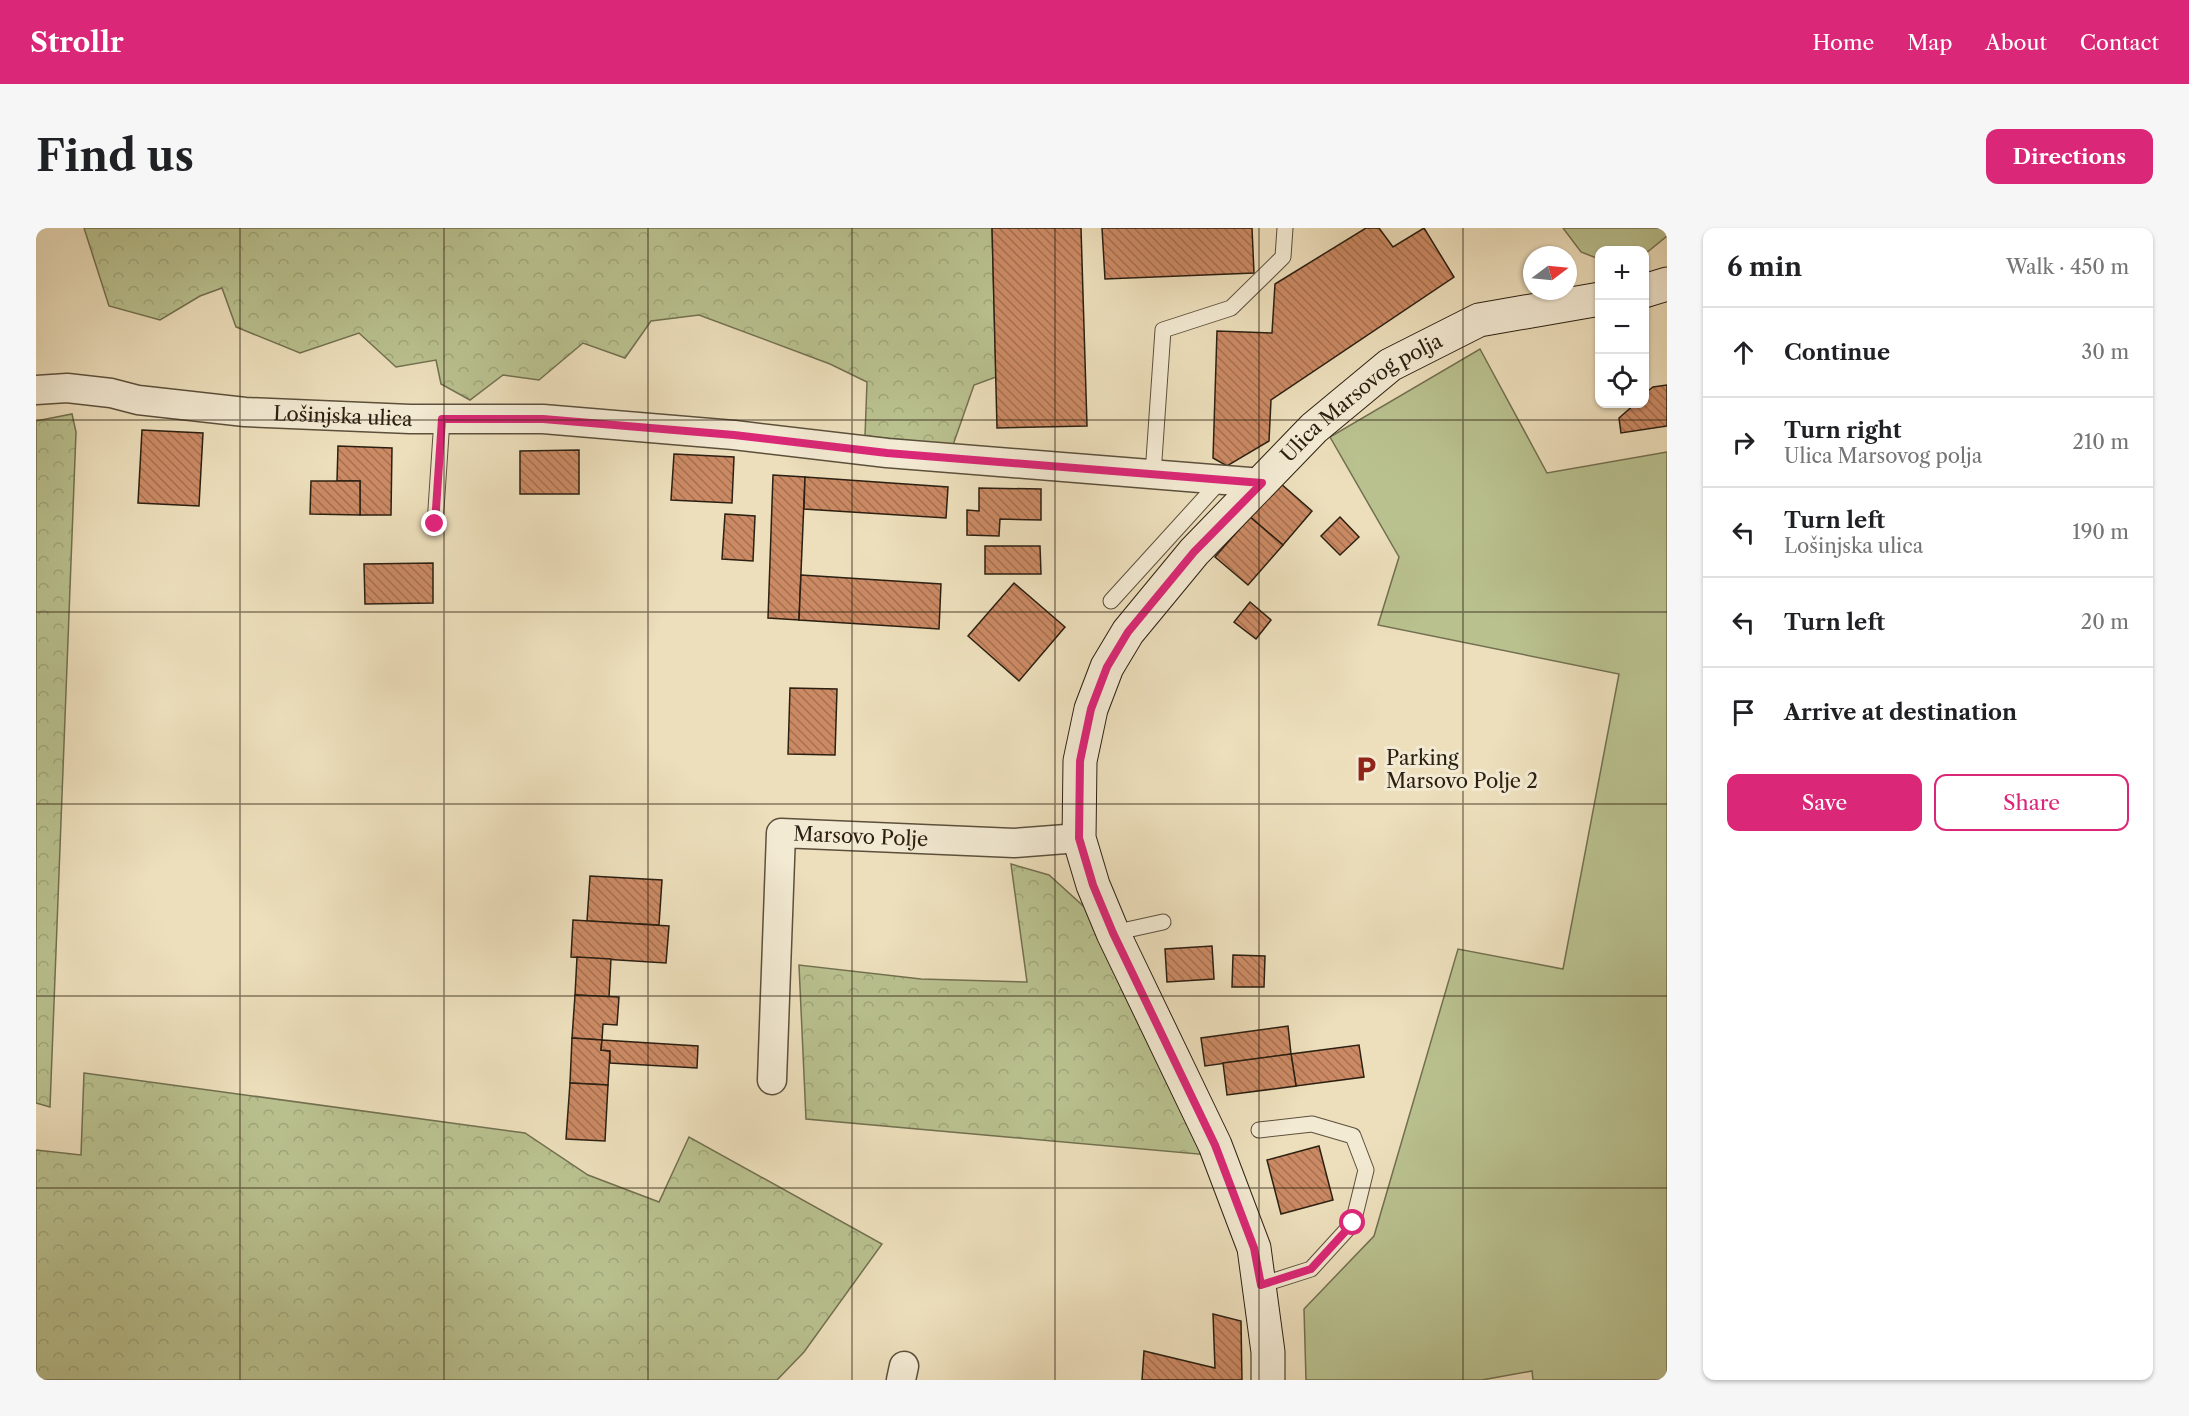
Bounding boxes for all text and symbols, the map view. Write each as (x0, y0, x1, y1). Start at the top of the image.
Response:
text: Strollr (30, 25, 124, 59)
text: Home (1813, 30, 1874, 55)
text: Map (1907, 30, 1952, 55)
text: About (1985, 30, 2047, 55)
text: Contact (2080, 30, 2159, 55)
button: Directions (1986, 129, 2153, 184)
text: Find us (36, 130, 194, 182)
north arrow (1523, 246, 1577, 300)
map controls (1595, 246, 1649, 408)
button: + (1595, 246, 1649, 300)
text: 6 min (1727, 251, 1802, 283)
text: Walk · 450 m (2006, 255, 2129, 279)
button: − (1595, 300, 1649, 354)
street label: Ulica Marsovog polja (1276, 328, 1447, 467)
icon: ahead (1727, 336, 1760, 369)
text: Continue (1784, 339, 1890, 366)
text: 30 m (2081, 340, 2129, 364)
button: locate (1595, 354, 1649, 408)
street label: Lošinjska ulica (273, 401, 414, 431)
text: Turn right (1784, 417, 1902, 444)
icon: right (1727, 426, 1760, 459)
text: 210 m (2072, 430, 2129, 454)
text: Ulica Marsovog polja (1784, 444, 1982, 468)
text: Turn left (1784, 507, 1885, 534)
route end (421, 510, 447, 536)
icon: left (1727, 516, 1760, 549)
text: 190 m (2072, 520, 2129, 544)
text: Lošinjska ulica (1784, 534, 1923, 558)
icon: left (1727, 606, 1760, 639)
text: Turn left (1784, 609, 1885, 636)
text: 20 m (2081, 610, 2129, 634)
icon: arrive (1727, 696, 1760, 729)
text: Arrive at destination (1784, 699, 2017, 726)
place label: Parking Marsovo Polje 2 (1386, 746, 1538, 793)
parking icon: Parking Marsovo Polje 2 (1351, 754, 1381, 784)
button: Save (1727, 774, 1922, 831)
button: Share (1934, 774, 2129, 831)
street label: Marsovo Polje (793, 822, 929, 851)
route start (1339, 1209, 1365, 1235)

